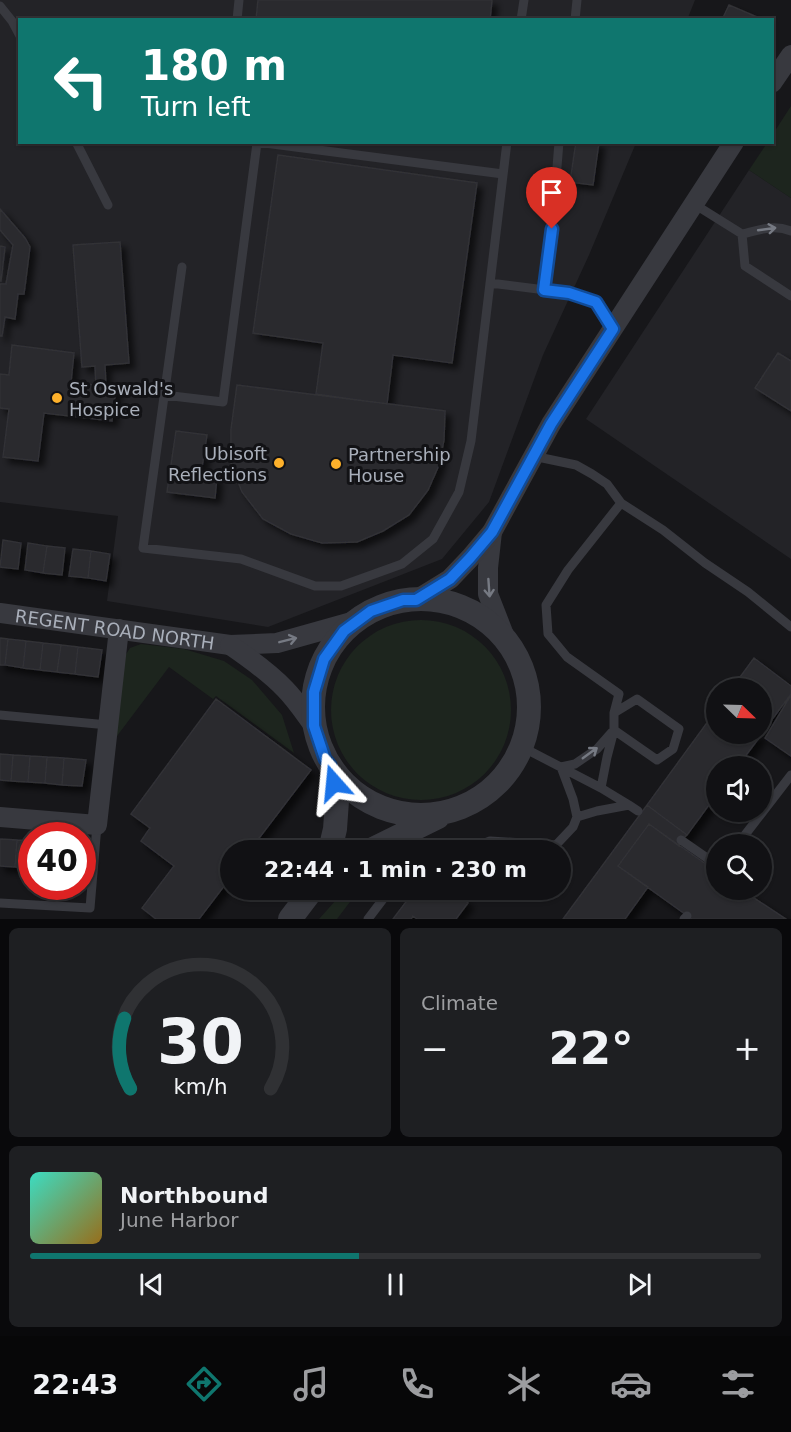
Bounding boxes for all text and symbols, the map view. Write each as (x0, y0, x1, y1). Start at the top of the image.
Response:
text: 180 m (141, 41, 287, 90)
icon: left (42, 42, 120, 120)
text: Turn left (141, 91, 251, 122)
pin (526, 167, 577, 229)
icon: arrive (535, 176, 568, 209)
one-way arrow (756, 223, 776, 234)
place label: St Oswald's Hospice (69, 378, 173, 420)
marker: St Oswald's Hospice (50, 391, 64, 405)
place label: Ubisoft Reflections (168, 443, 267, 485)
place label: Partnership House (348, 444, 451, 486)
marker: Ubisoft Reflections (272, 456, 286, 470)
marker: Partnership House (329, 457, 343, 471)
one-way arrow (484, 577, 495, 597)
street label: REGENT ROAD NORTH (14, 605, 216, 653)
one-way arrow (278, 633, 297, 645)
north arrow (706, 678, 772, 744)
map controls (706, 678, 772, 900)
one-way arrow (582, 747, 598, 759)
position arrow (302, 751, 366, 815)
button: sound (706, 756, 772, 822)
speed limit sign: 40 (18, 822, 96, 900)
button: search (706, 834, 772, 900)
text: 22:44 · 1 min · 230 m (264, 857, 527, 882)
text: Climate (421, 991, 498, 1015)
text: 30 (157, 1005, 243, 1078)
text: 22° (548, 1022, 634, 1075)
text: − (421, 1029, 449, 1068)
text: + (733, 1029, 761, 1068)
text: km/h (173, 1075, 227, 1100)
text: Northbound (120, 1183, 269, 1208)
text: June Harbor (120, 1208, 239, 1232)
icon: previous (135, 1268, 168, 1301)
icon: pause (379, 1268, 412, 1301)
icon: next (623, 1268, 656, 1301)
icon: directions (183, 1363, 225, 1405)
icon: music (290, 1363, 332, 1405)
icon: phone (396, 1363, 438, 1405)
icon: climate (503, 1363, 545, 1405)
icon: car (610, 1363, 652, 1405)
icon: filters (717, 1363, 759, 1405)
text: 22:43 (32, 1369, 118, 1400)

